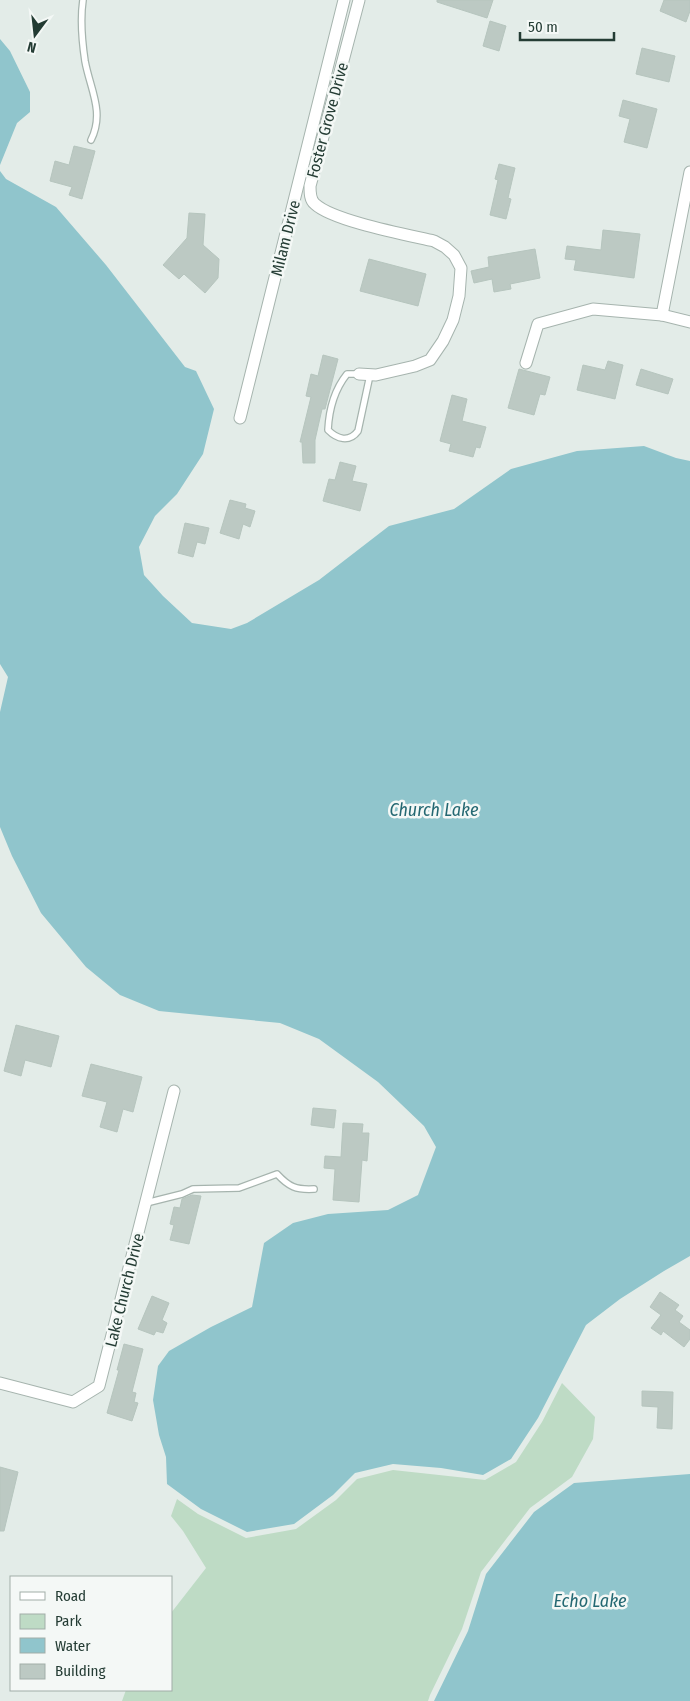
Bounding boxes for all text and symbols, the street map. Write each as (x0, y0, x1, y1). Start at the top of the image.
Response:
north arrow (10, 10, 60, 60)
scale bar (520, 10, 614, 42)
text: 50 m (528, 18, 558, 36)
text: N (26, 38, 38, 56)
street label: Foster Grove Drive (303, 60, 352, 180)
street label: Milam Drive (267, 198, 304, 278)
water label: Church Lake (390, 799, 479, 821)
street label: Lake Church Drive (101, 1231, 148, 1349)
legend (10, 1576, 172, 1691)
text: Road (55, 1587, 86, 1605)
water label: Echo Lake (553, 1590, 627, 1612)
text: Park (55, 1612, 82, 1630)
text: Water (55, 1637, 91, 1655)
text: Building (55, 1662, 106, 1680)

